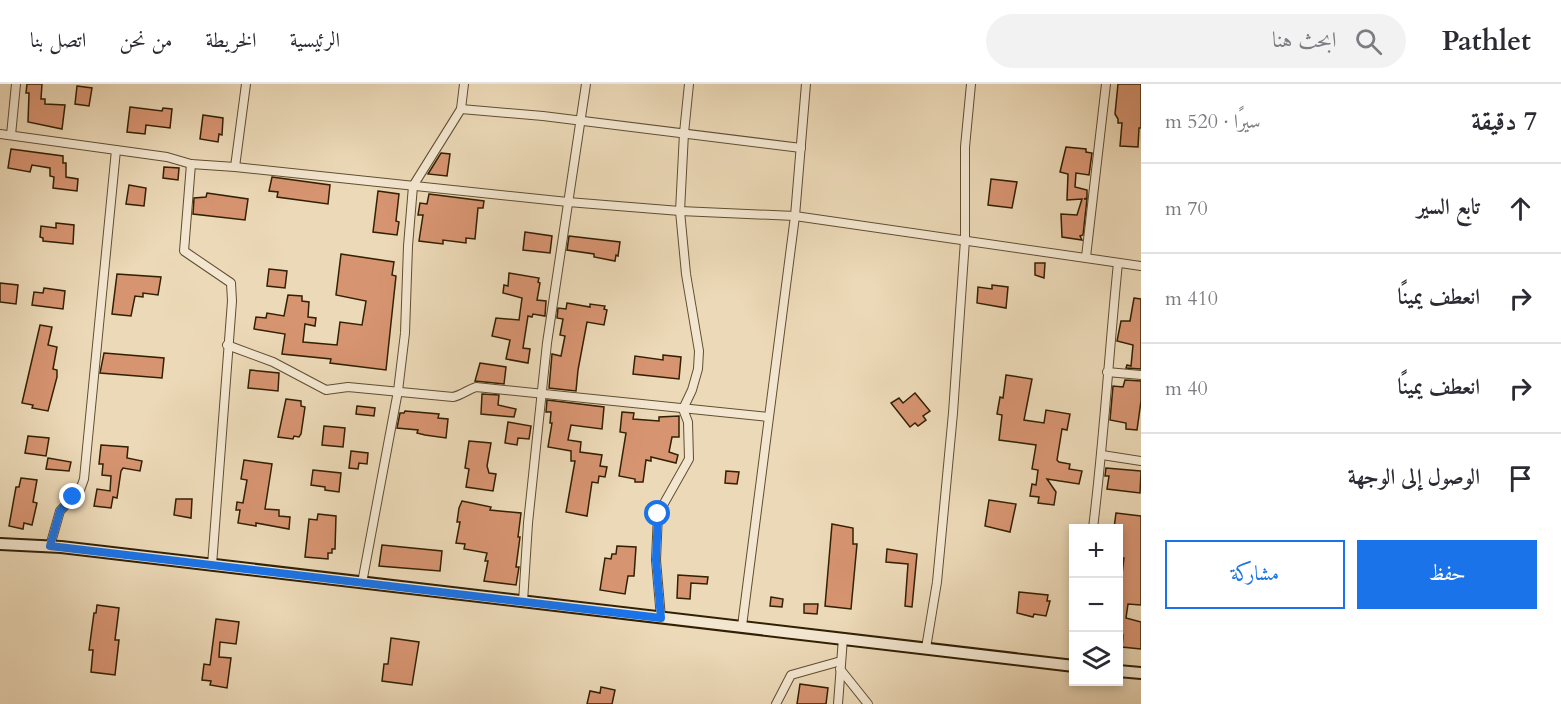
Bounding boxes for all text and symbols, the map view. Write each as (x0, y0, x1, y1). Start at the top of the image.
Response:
search box (986, 14, 1406, 68)
text: Pathlet (1442, 22, 1531, 60)
text: ابحث هنا (1272, 25, 1337, 55)
icon: search (1352, 25, 1385, 58)
text: اتصل بنا (30, 26, 86, 55)
text: من نحن (119, 26, 173, 55)
text: الخريطة (206, 26, 257, 55)
text: الرئيسية (290, 26, 340, 55)
text: 7 دقيقة (1471, 104, 1537, 139)
text: سيرًا · 520 m (1165, 108, 1261, 135)
text: تابع السير (1417, 192, 1480, 222)
icon: ahead (1504, 192, 1537, 225)
text: 70 m (1165, 195, 1208, 222)
text: انعطف يمينًا (1397, 282, 1480, 312)
icon: right (1504, 282, 1537, 315)
text: 410 m (1165, 285, 1218, 312)
text: انعطف يمينًا (1397, 372, 1480, 402)
icon: right (1504, 372, 1537, 405)
text: 40 m (1165, 375, 1208, 402)
text: الوصول إلى الوجهة (1348, 462, 1480, 492)
icon: arrive (1504, 462, 1537, 495)
route end (59, 483, 85, 509)
route start (644, 500, 670, 526)
map controls (1069, 524, 1123, 686)
button: + (1069, 524, 1123, 578)
button: مشاركة (1165, 540, 1345, 609)
button: حفظ (1357, 540, 1537, 609)
button: − (1069, 578, 1123, 632)
button: layers (1069, 632, 1123, 686)

